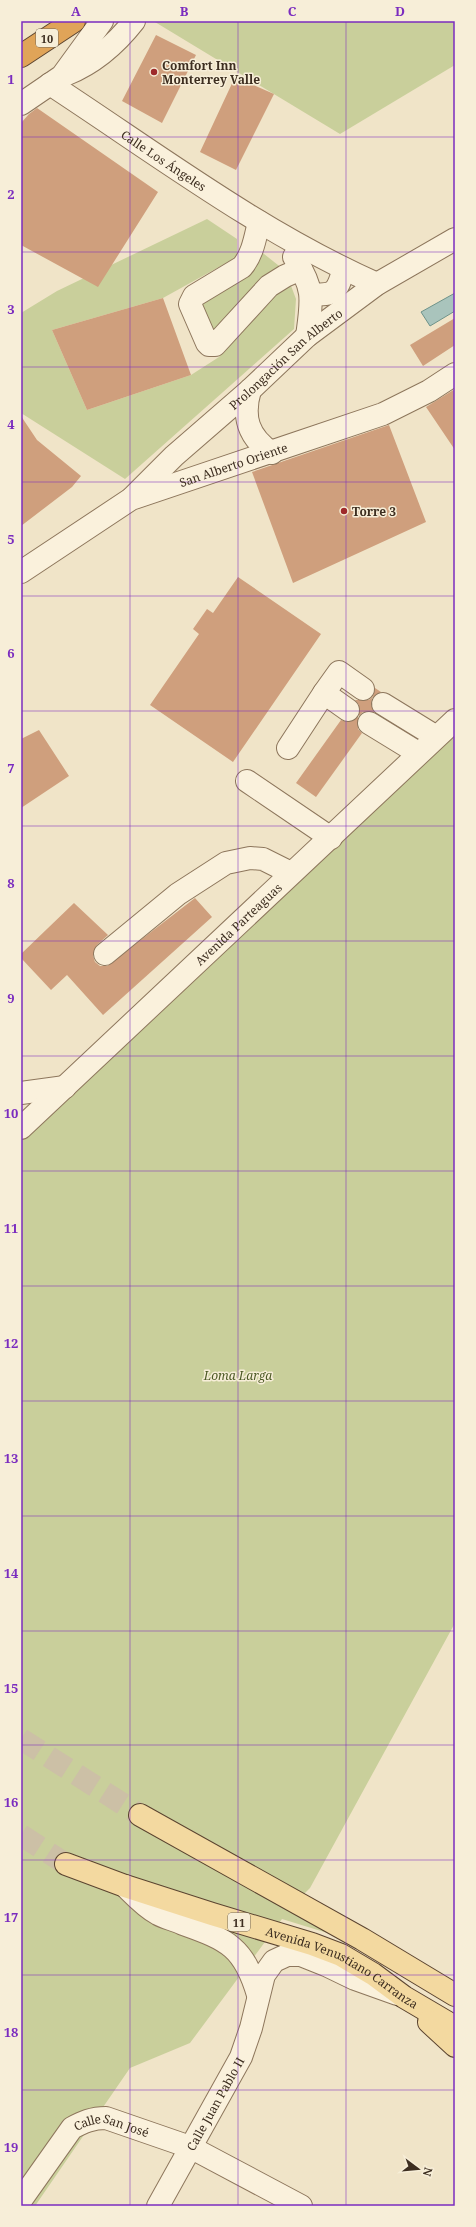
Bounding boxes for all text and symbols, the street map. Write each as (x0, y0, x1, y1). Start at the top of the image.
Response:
text: A (71, 2, 81, 20)
text: B (180, 2, 189, 20)
text: C (288, 2, 297, 20)
text: D (395, 2, 405, 20)
road number: 10 (36, 29, 58, 47)
place label: Comfort Inn Monterrey Valle (162, 57, 260, 88)
marker: Comfort Inn Monterrey Valle (149, 67, 159, 77)
text: 1 (7, 70, 15, 88)
street label: Calle Los Ángeles (118, 126, 210, 195)
text: 2 (7, 185, 15, 203)
text: 3 (7, 300, 15, 318)
street label: Prolongación San Alberto (225, 304, 346, 413)
text: 4 (7, 415, 15, 433)
street label: San Alberto Oriente (177, 438, 290, 491)
place label: Torre 3 (352, 503, 396, 520)
marker: Torre 3 (339, 506, 349, 516)
text: 5 (7, 530, 15, 548)
text: 6 (7, 644, 15, 662)
text: 7 (7, 759, 15, 777)
text: 8 (7, 874, 15, 892)
street label: Avenida Parteaguas (191, 879, 285, 969)
text: 9 (7, 989, 15, 1007)
text: 10 (4, 1104, 18, 1122)
text: 11 (4, 1219, 18, 1237)
text: 12 (4, 1334, 18, 1352)
park label: Loma Larga (203, 1367, 272, 1384)
text: 13 (4, 1449, 18, 1467)
text: 14 (4, 1564, 19, 1582)
text: 15 (4, 1679, 18, 1697)
text: 16 (4, 1793, 18, 1811)
text: 17 (4, 1908, 18, 1926)
road number: 11 (228, 1913, 250, 1931)
street label: Avenida Venustiano Carranza (264, 1922, 422, 2012)
text: 18 (4, 2023, 18, 2041)
street label: Calle Juan Pablo II (182, 2054, 248, 2154)
street label: Calle San José (71, 2109, 151, 2141)
text: 19 (4, 2138, 18, 2156)
north arrow (398, 2149, 438, 2189)
text: N (420, 2166, 436, 2178)

